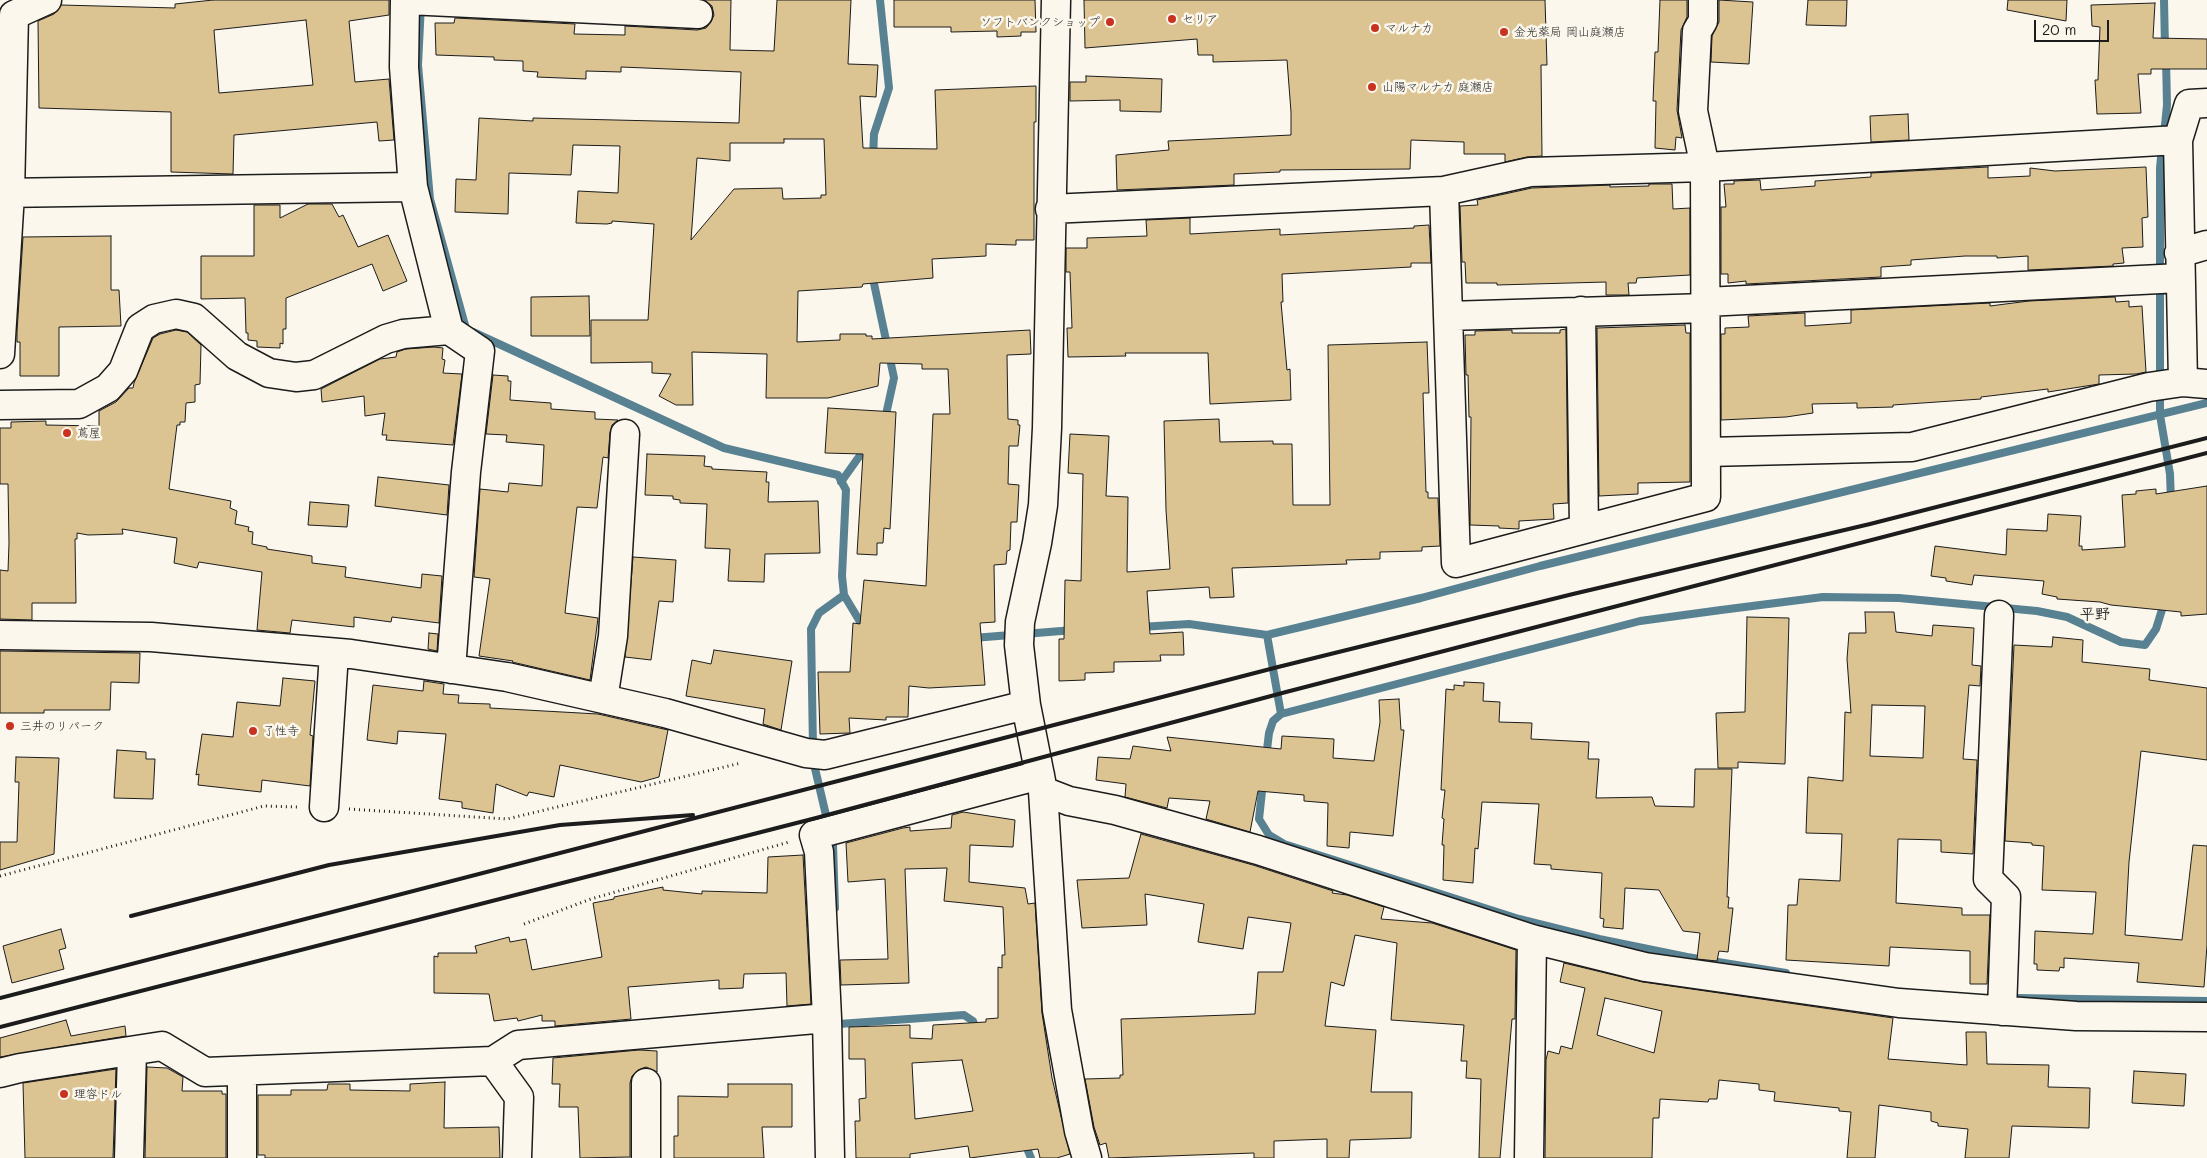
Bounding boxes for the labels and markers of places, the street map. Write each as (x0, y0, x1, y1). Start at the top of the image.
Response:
place label: セリア (1182, 12, 1218, 26)
marker: セリア (1166, 13, 1178, 25)
place label: ソフトバンクショップ (980, 15, 1100, 29)
marker: ソフトバンクショップ (1104, 16, 1116, 28)
place label: マルナカ (1385, 21, 1433, 35)
marker: マルナカ (1369, 22, 1381, 34)
place label: 金光薬局 岡山庭瀬店 (1514, 25, 1626, 39)
marker: 金光薬局 岡山庭瀬店 (1498, 26, 1510, 38)
place label: 山陽マルナカ 庭瀬店 (1382, 80, 1494, 94)
marker: 山陽マルナカ 庭瀬店 (1366, 81, 1378, 93)
place label: 蔦屋 (77, 426, 101, 440)
marker: 蔦屋 (61, 427, 73, 439)
place label: 三井のリパーク (20, 719, 104, 733)
marker: 三井のリパーク (4, 720, 16, 732)
place label: 了性寺 (263, 724, 299, 738)
marker: 了性寺 (247, 725, 259, 737)
place label: 理容ドル (74, 1087, 122, 1101)
marker: 理容ドル (58, 1088, 70, 1100)

